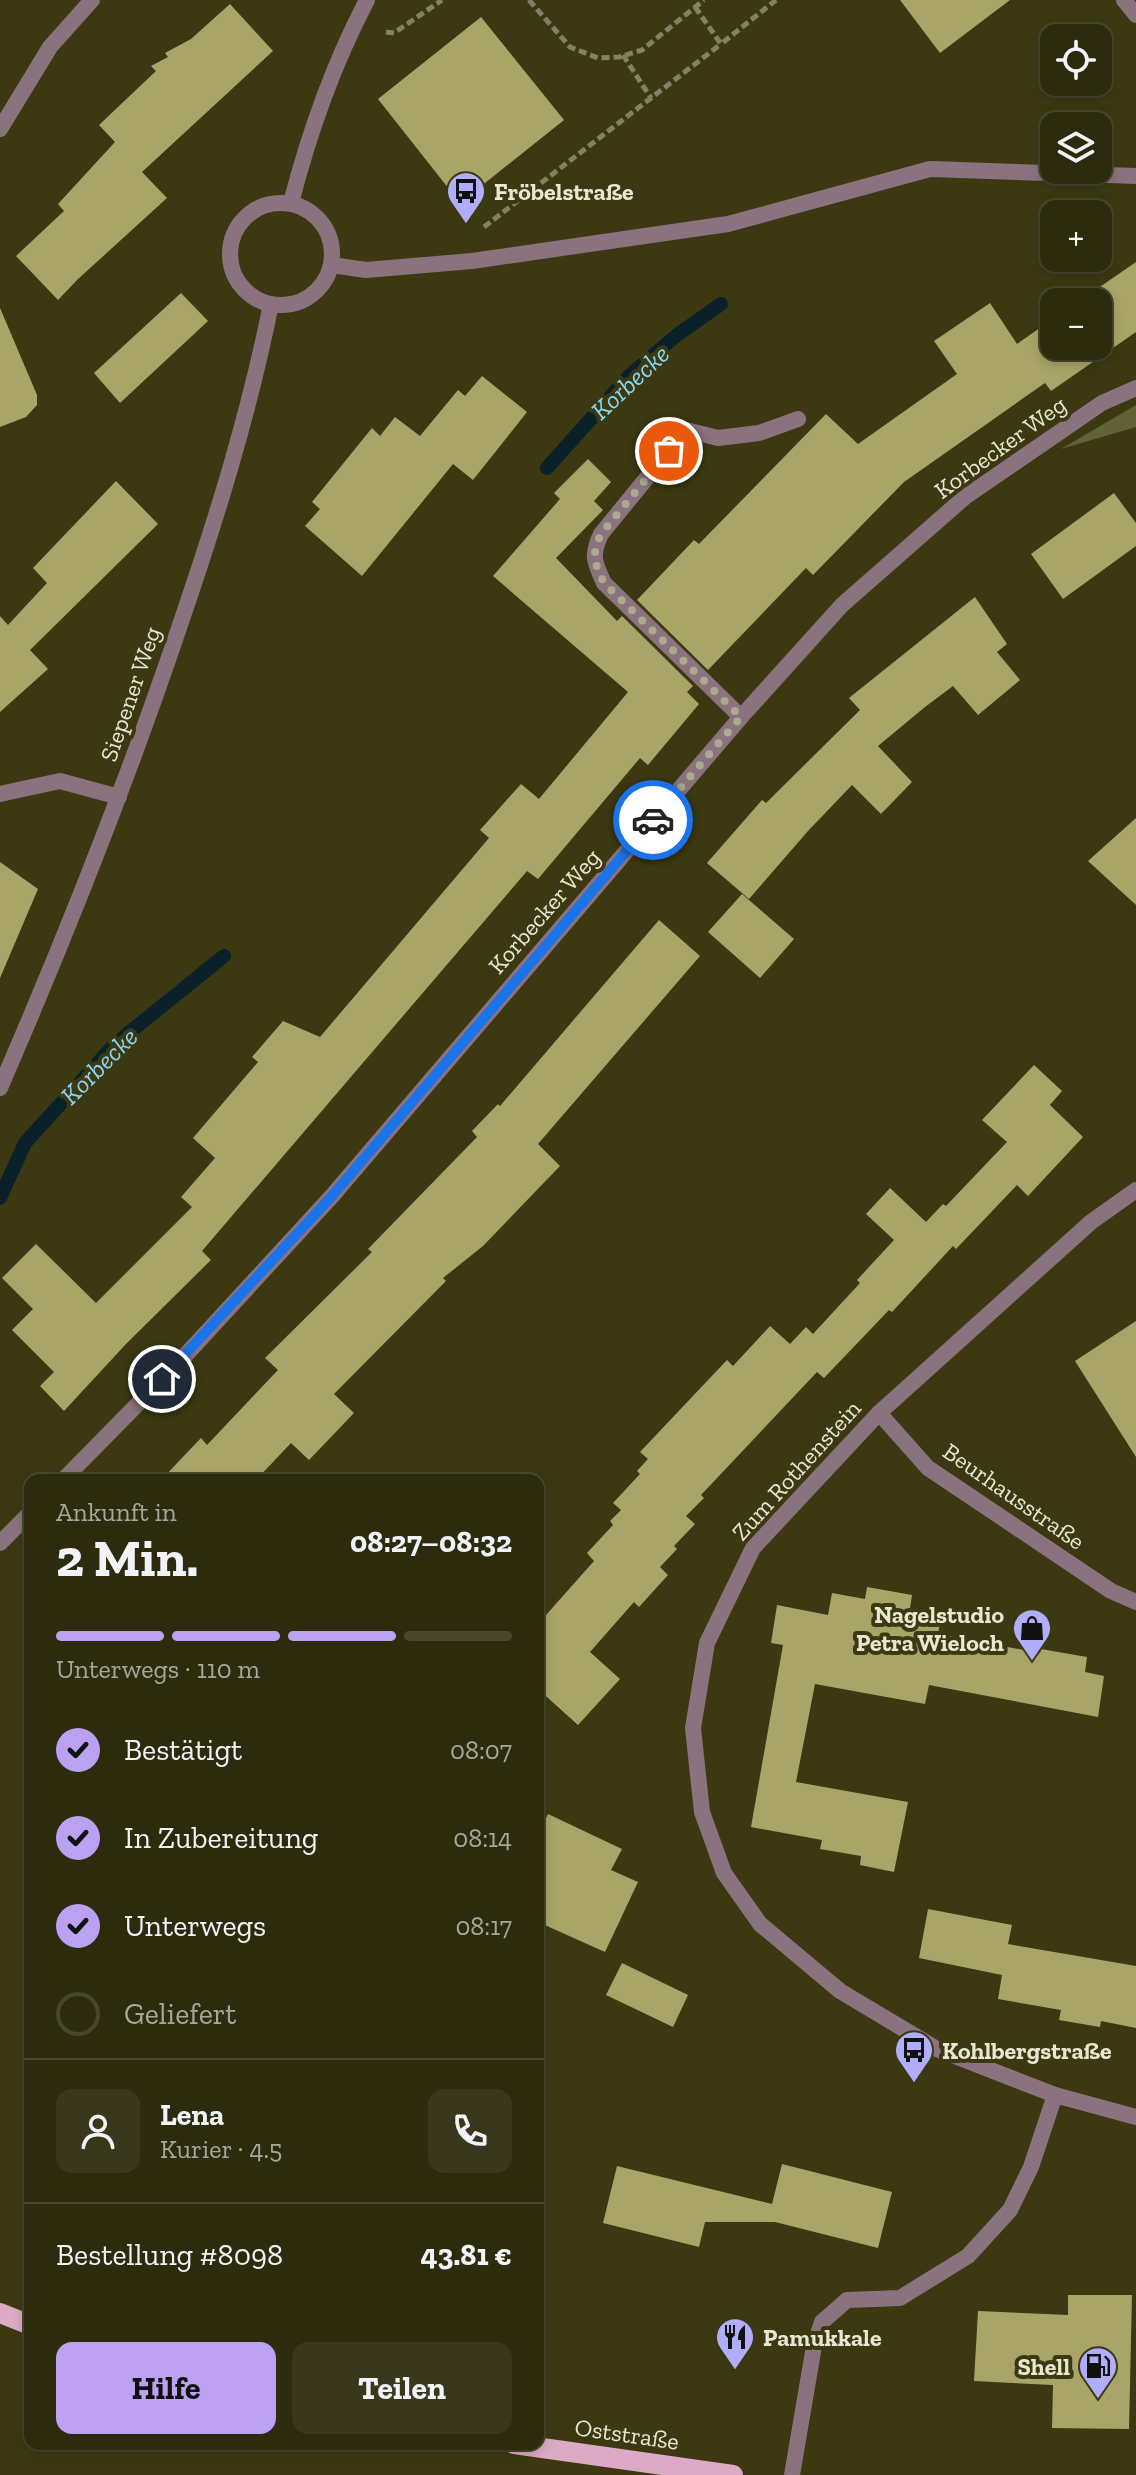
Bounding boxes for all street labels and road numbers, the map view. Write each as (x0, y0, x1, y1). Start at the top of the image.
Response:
street label: Korbecker Weg (928, 389, 1072, 505)
street label: Siepener Weg (93, 623, 167, 765)
street label: Korbecker Weg (482, 843, 606, 979)
street label: Zum Rothenstein (725, 1394, 867, 1546)
street label: Beurhausstraße (938, 1436, 1090, 1556)
street label: Oststraße (573, 2412, 681, 2456)

